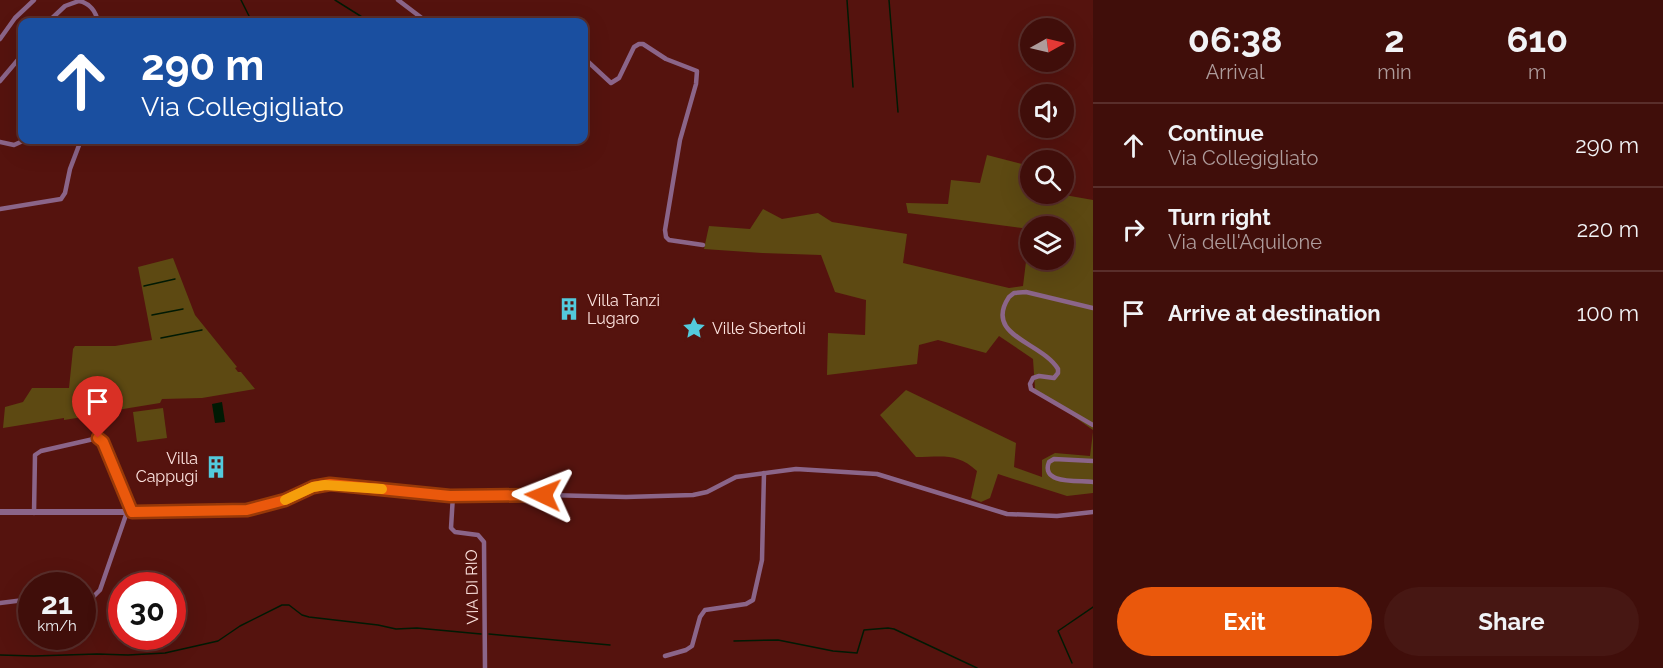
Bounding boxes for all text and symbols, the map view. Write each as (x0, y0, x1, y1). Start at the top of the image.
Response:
north arrow (1020, 18, 1074, 72)
map controls (1020, 18, 1074, 270)
text: 06:38 (1188, 18, 1282, 60)
text: 2 (1384, 18, 1405, 60)
text: 610 (1506, 18, 1568, 60)
text: 290 m (141, 41, 264, 90)
icon: ahead (42, 42, 120, 120)
text: Arrival (1206, 60, 1264, 84)
text: min (1377, 60, 1412, 84)
text: m (1528, 60, 1547, 84)
button: sound (1020, 84, 1074, 138)
text: Via Collegigliato (141, 91, 344, 122)
text: Continue (1168, 120, 1264, 146)
icon: ahead (1117, 129, 1150, 162)
text: 290 m (1575, 132, 1639, 158)
text: Via Collegigliato (1168, 146, 1318, 170)
button: search (1020, 150, 1074, 204)
text: Turn right (1168, 204, 1271, 230)
icon: right (1117, 213, 1150, 246)
button: layers (1020, 216, 1074, 270)
text: 220 m (1577, 216, 1639, 242)
text: Via dell'Aquilone (1168, 230, 1322, 254)
place label: Villa Tanzi Lugaro (587, 291, 660, 328)
building icon: Villa Tanzi Lugaro (556, 296, 582, 322)
icon: arrive (1117, 297, 1150, 330)
text: Arrive at destination (1168, 300, 1381, 326)
text: 100 m (1577, 300, 1639, 326)
place icon: Ville Sbertoli (681, 315, 707, 341)
place label: Ville Sbertoli (712, 319, 806, 338)
pin (72, 376, 123, 438)
icon: arrive (81, 385, 114, 418)
place label: Villa Cappugi (136, 449, 198, 486)
building icon: Villa Cappugi (203, 454, 229, 480)
position arrow (511, 463, 575, 527)
street label: VIA DI RIO (462, 549, 482, 625)
speed limit sign: 30 (108, 572, 186, 650)
text: 21 (41, 586, 73, 621)
button: Exit (1117, 587, 1372, 656)
button: Share (1384, 587, 1639, 656)
text: km/h (37, 617, 77, 635)

